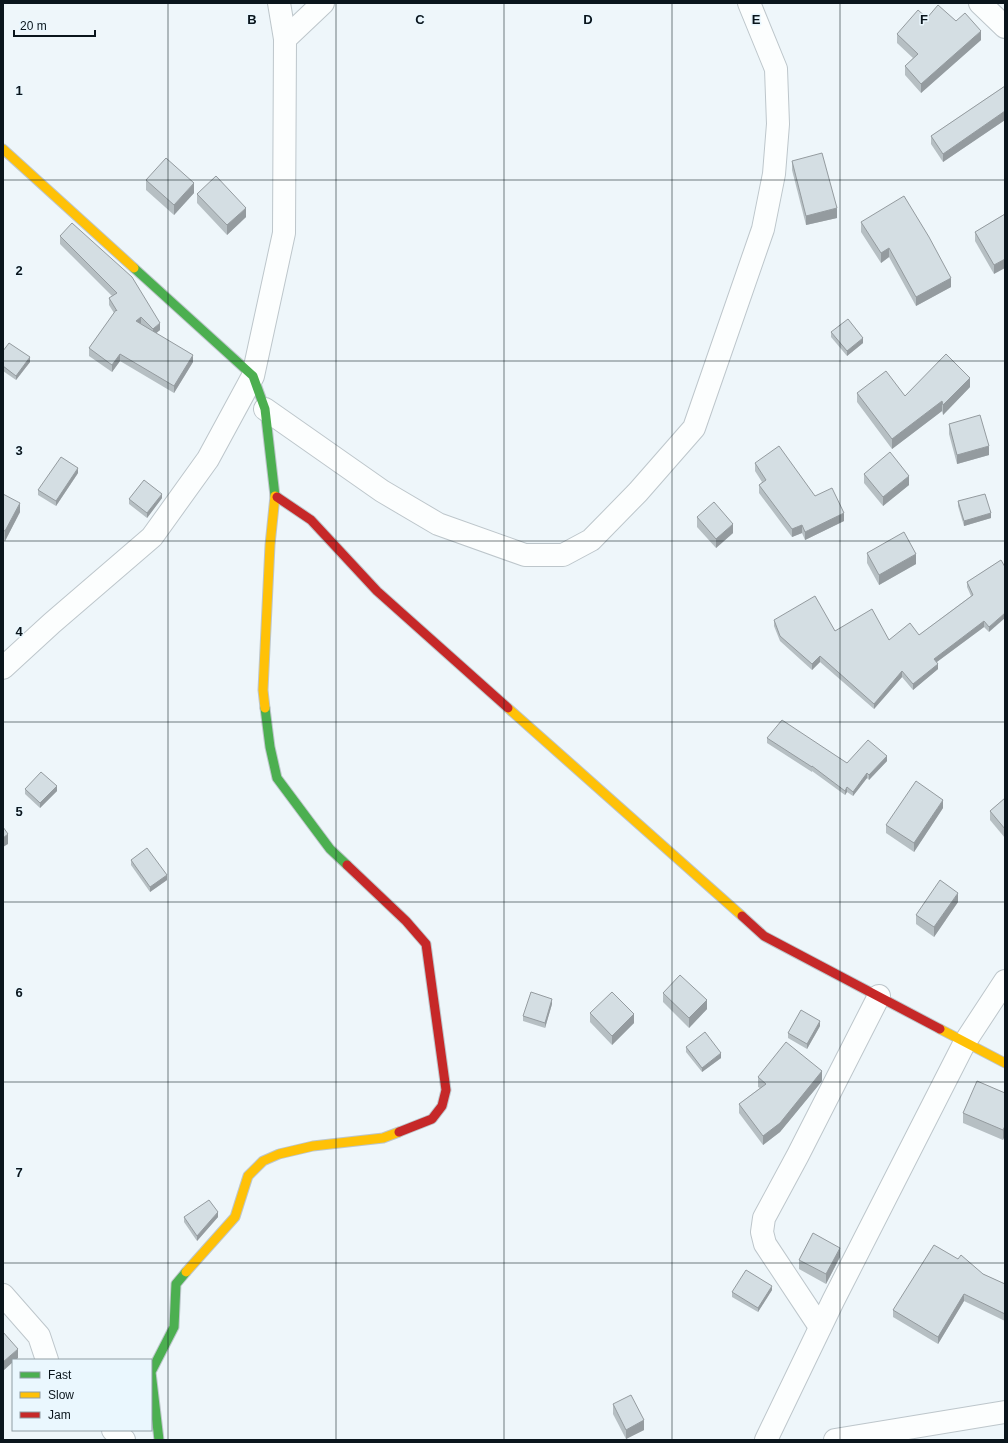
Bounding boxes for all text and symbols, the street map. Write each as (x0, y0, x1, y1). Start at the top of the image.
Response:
scale bar (14, 12, 95, 38)
text: B (247, 12, 257, 27)
text: C (415, 12, 425, 27)
text: D (583, 12, 593, 27)
text: E (752, 12, 761, 27)
text: F (920, 12, 928, 27)
text: 20 m (20, 19, 47, 33)
text: 1 (15, 83, 23, 98)
text: 2 (15, 263, 23, 278)
text: 3 (15, 443, 23, 458)
text: 4 (15, 624, 23, 639)
text: 5 (15, 804, 23, 819)
text: 6 (15, 985, 23, 1000)
text: 7 (15, 1165, 23, 1180)
legend (12, 1359, 152, 1431)
text: Fast (48, 1368, 72, 1382)
text: Slow (48, 1388, 74, 1402)
text: Jam (48, 1408, 71, 1422)

